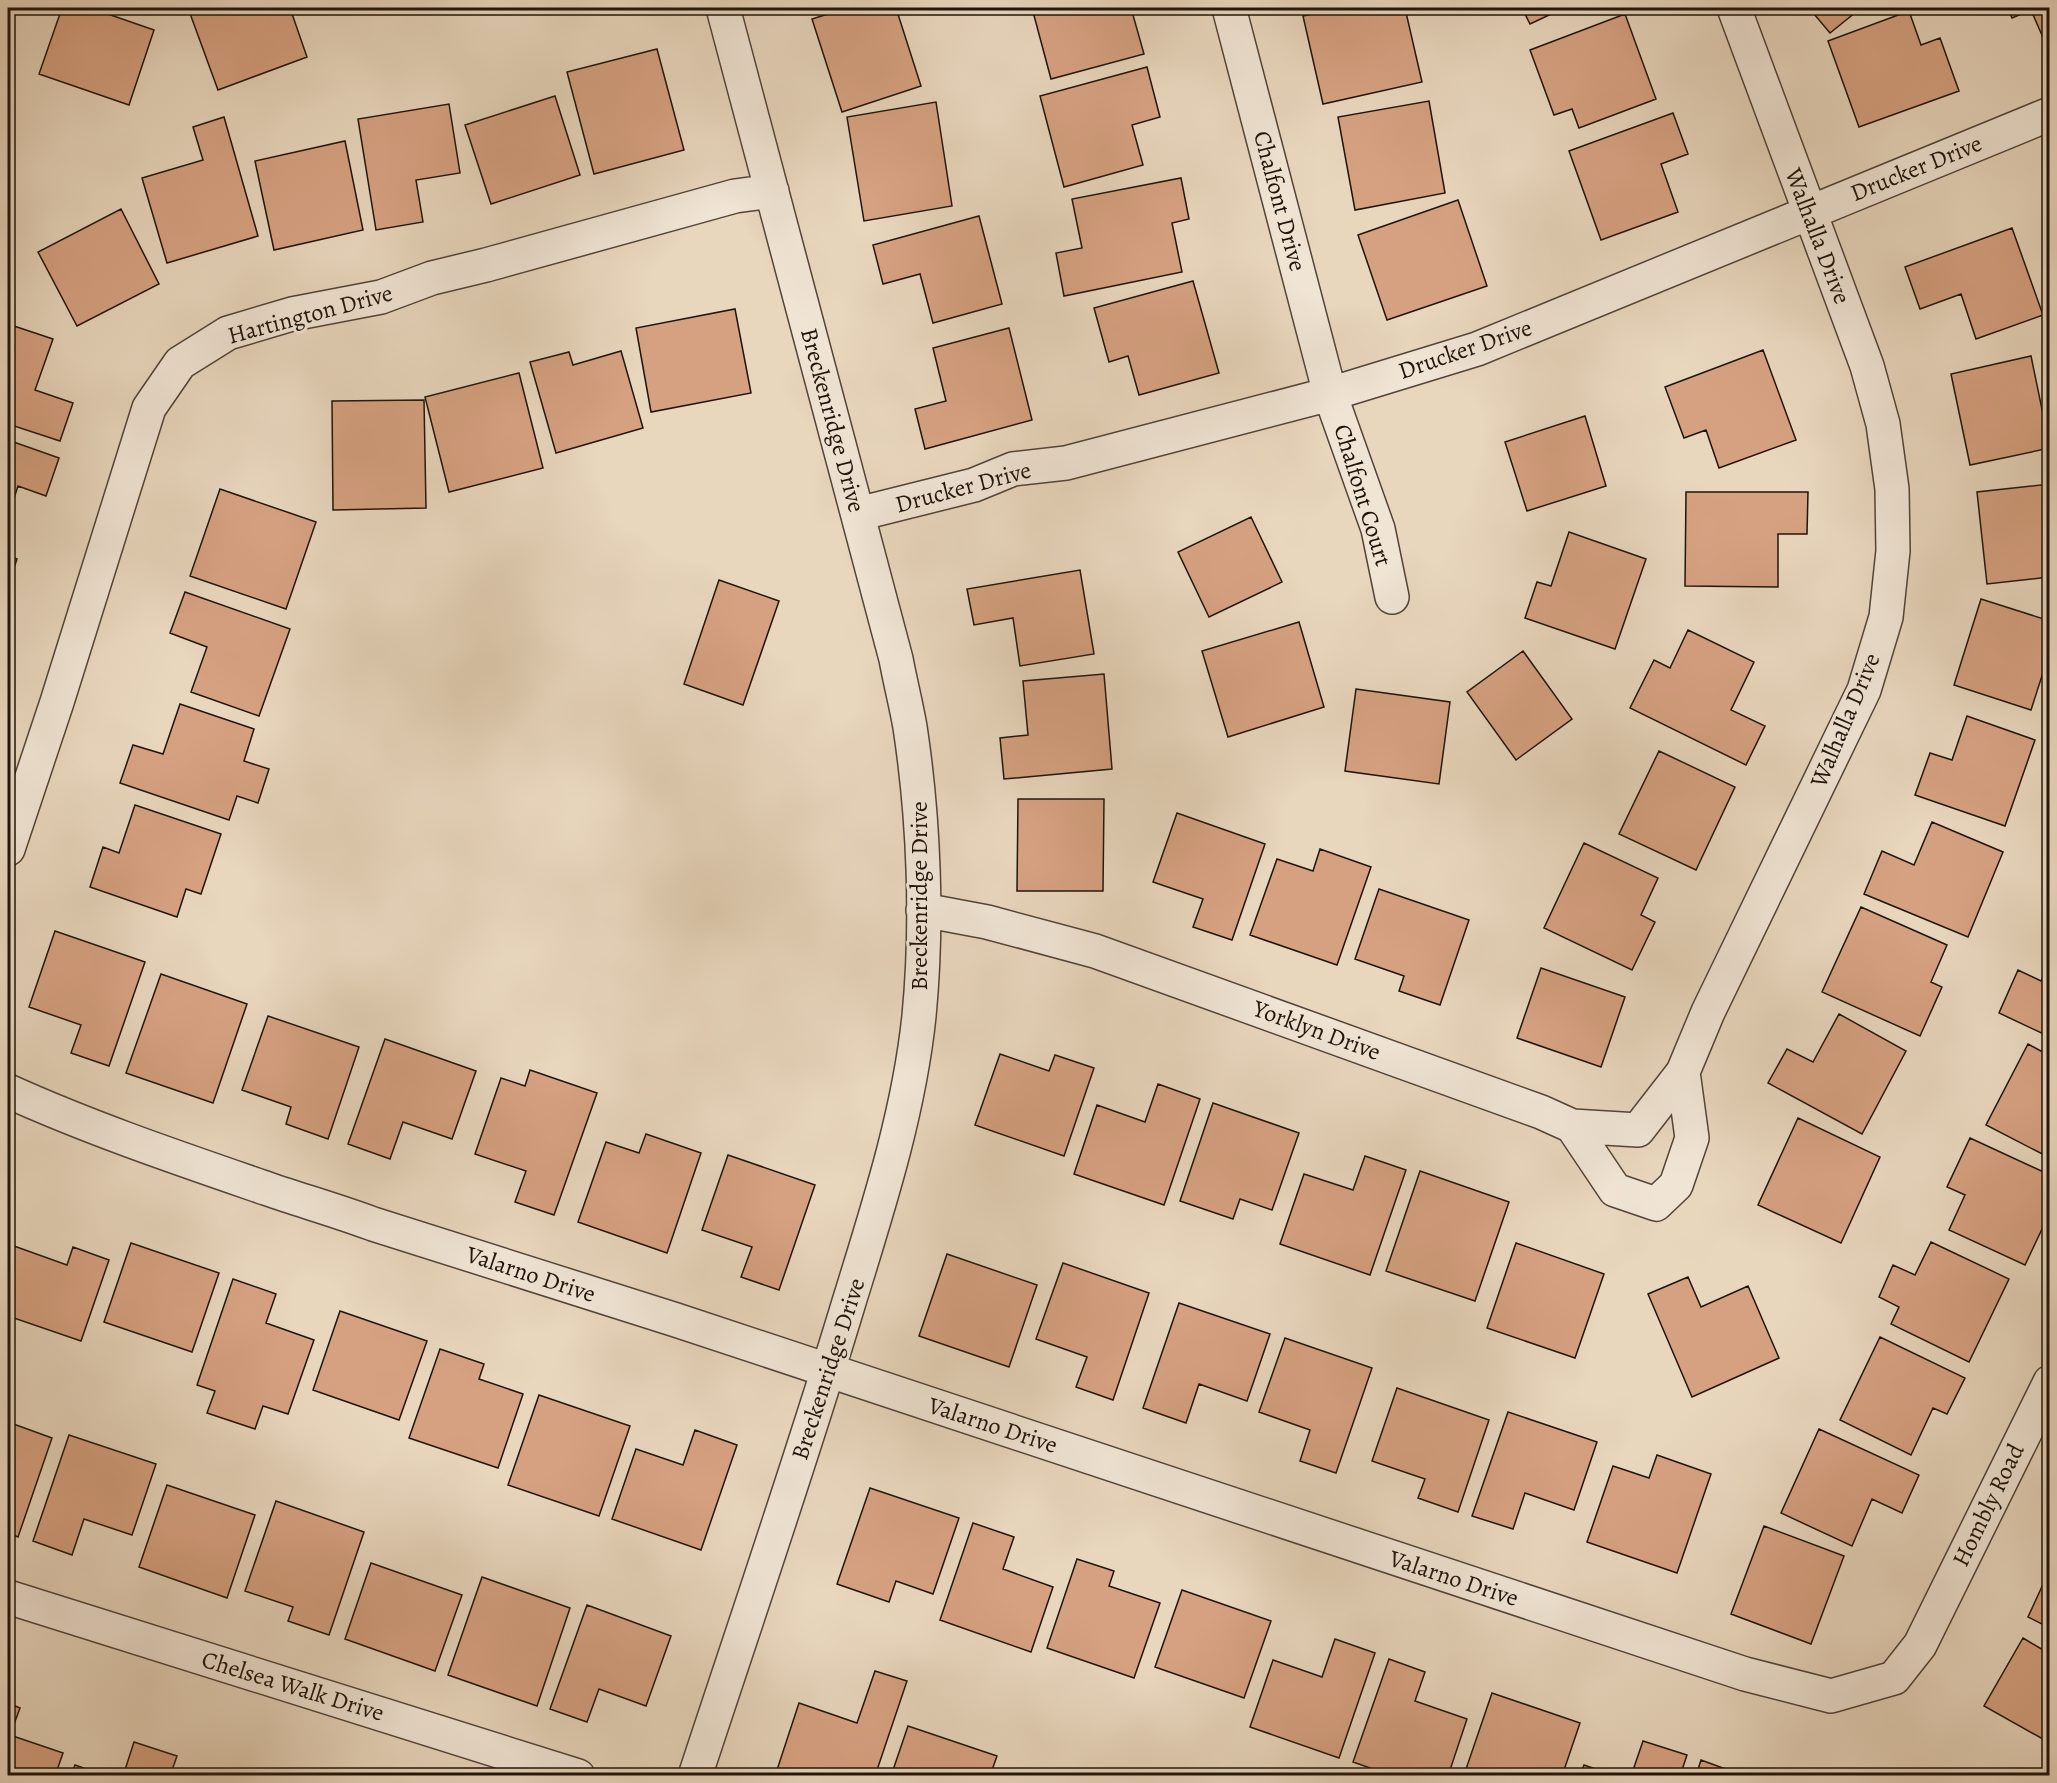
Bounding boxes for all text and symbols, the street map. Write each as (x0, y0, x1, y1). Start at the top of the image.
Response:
street label: Chalfont Drive (1246, 127, 1314, 275)
street label: Drucker Drive (1845, 127, 1987, 209)
street label: Walhalla Drive (1777, 163, 1859, 308)
street label: Hartington Drive (224, 277, 396, 351)
street label: Drucker Drive (1394, 311, 1536, 387)
street label: Breckenridge Drive (793, 324, 873, 516)
street label: Chalfont Court (1326, 420, 1400, 570)
street label: Drucker Drive (892, 454, 1034, 520)
street label: Walhalla Drive (1802, 648, 1888, 793)
street label: Breckenridge Drive (903, 801, 935, 991)
street label: Yorklyn Drive (1248, 992, 1385, 1068)
street label: Valarno Drive (461, 1238, 600, 1310)
street label: Breckenridge Drive (783, 1274, 873, 1464)
street label: Valarno Drive (923, 1389, 1062, 1461)
street label: Hombly Road (1944, 1438, 2032, 1572)
street label: Valarno Drive (1384, 1542, 1523, 1614)
street label: Chelsea Walk Drive (198, 1643, 388, 1729)

